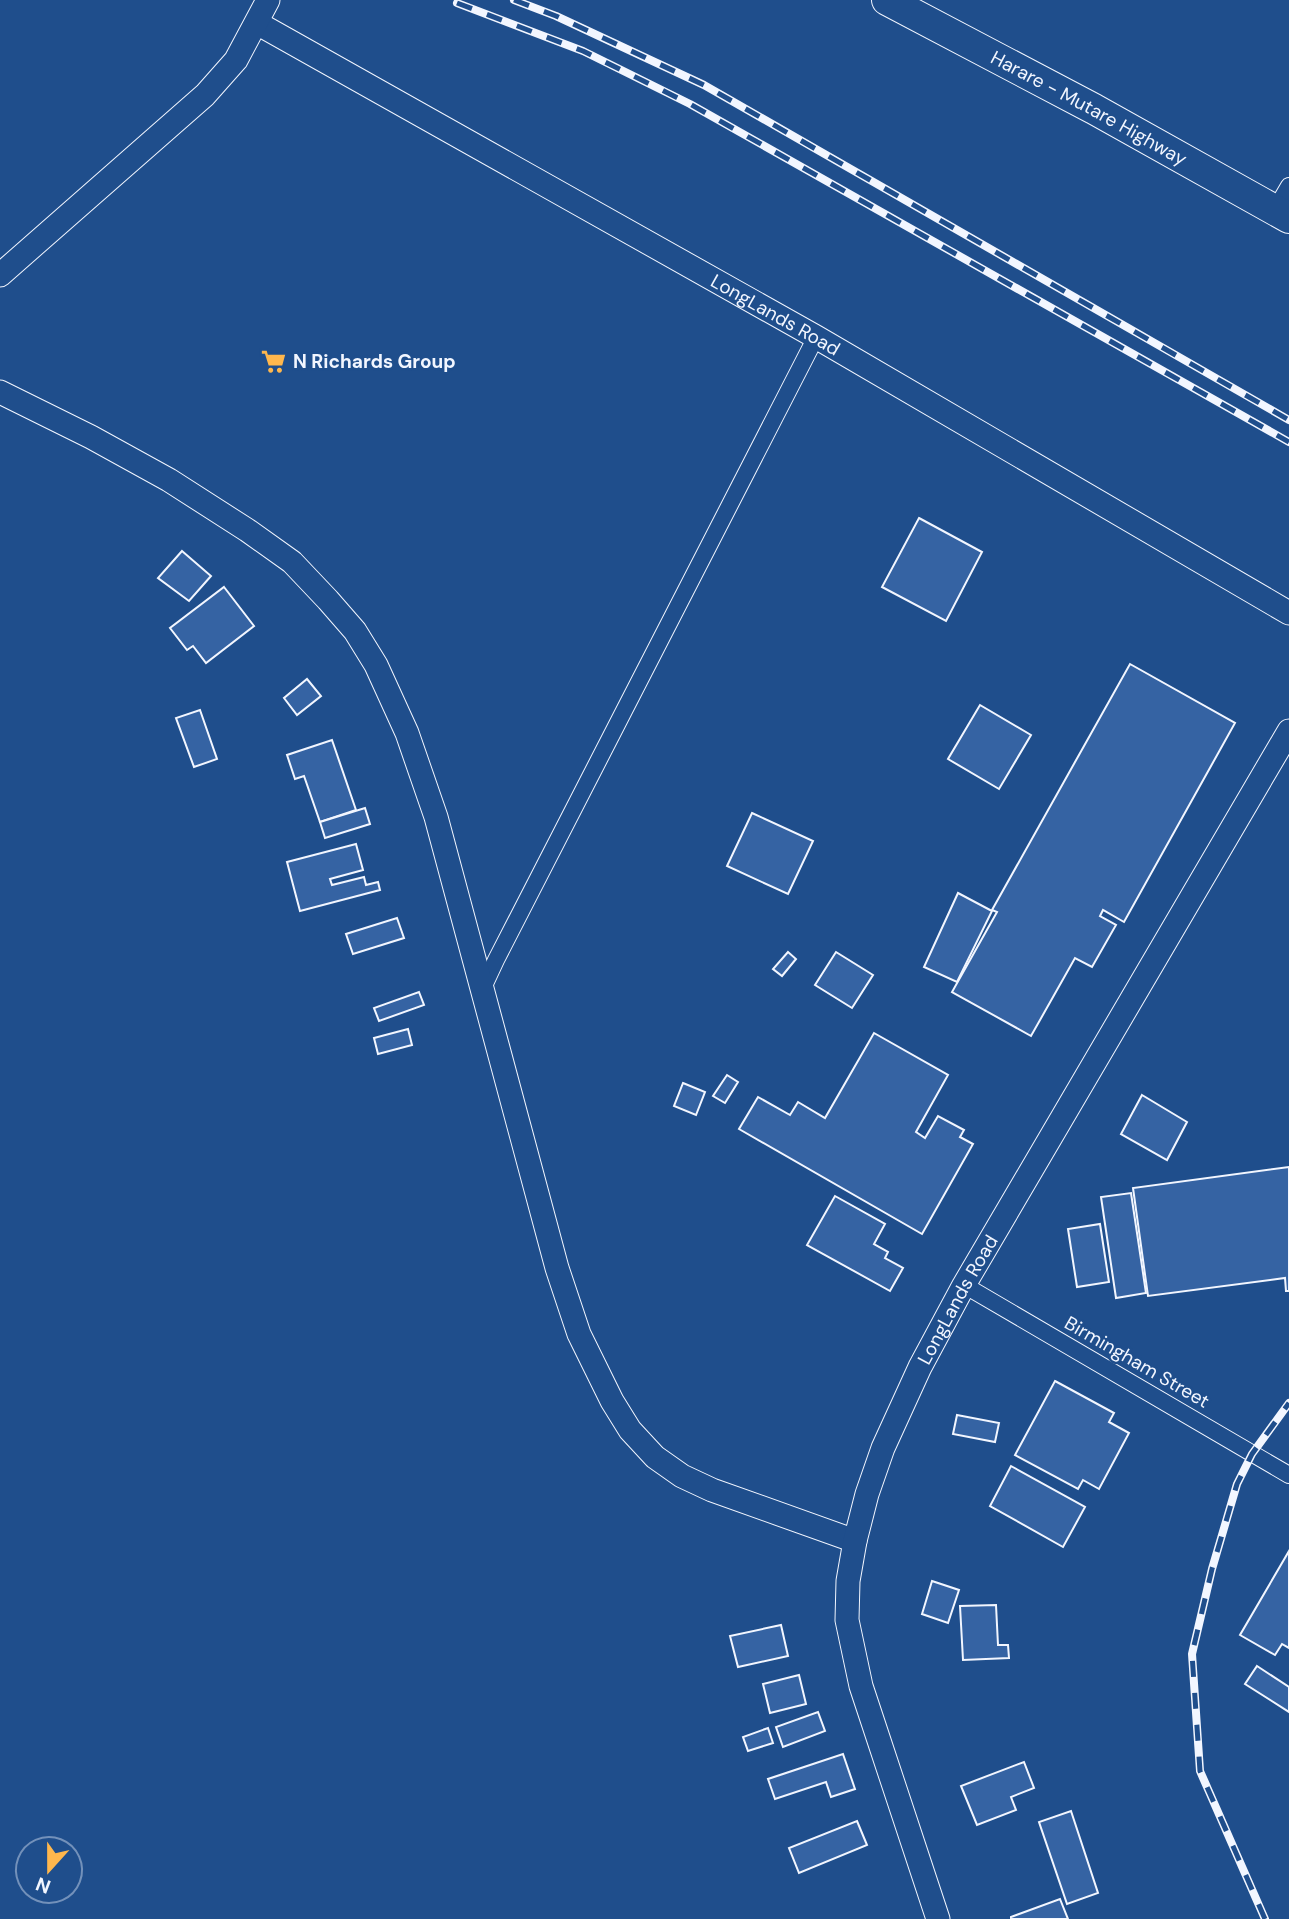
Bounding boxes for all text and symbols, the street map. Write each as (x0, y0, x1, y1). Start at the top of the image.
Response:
street label: Harare - Mutare Highway (987, 44, 1192, 171)
street label: LongLands Road (707, 268, 845, 361)
supermarket icon: N Richards Group (259, 347, 287, 375)
place label: N Richards Group (293, 349, 456, 374)
street label: LongLands Road (911, 1230, 1003, 1368)
street label: Birmingham Street (1060, 1310, 1214, 1414)
north arrow (14, 1835, 84, 1905)
text: N (32, 1871, 54, 1900)

